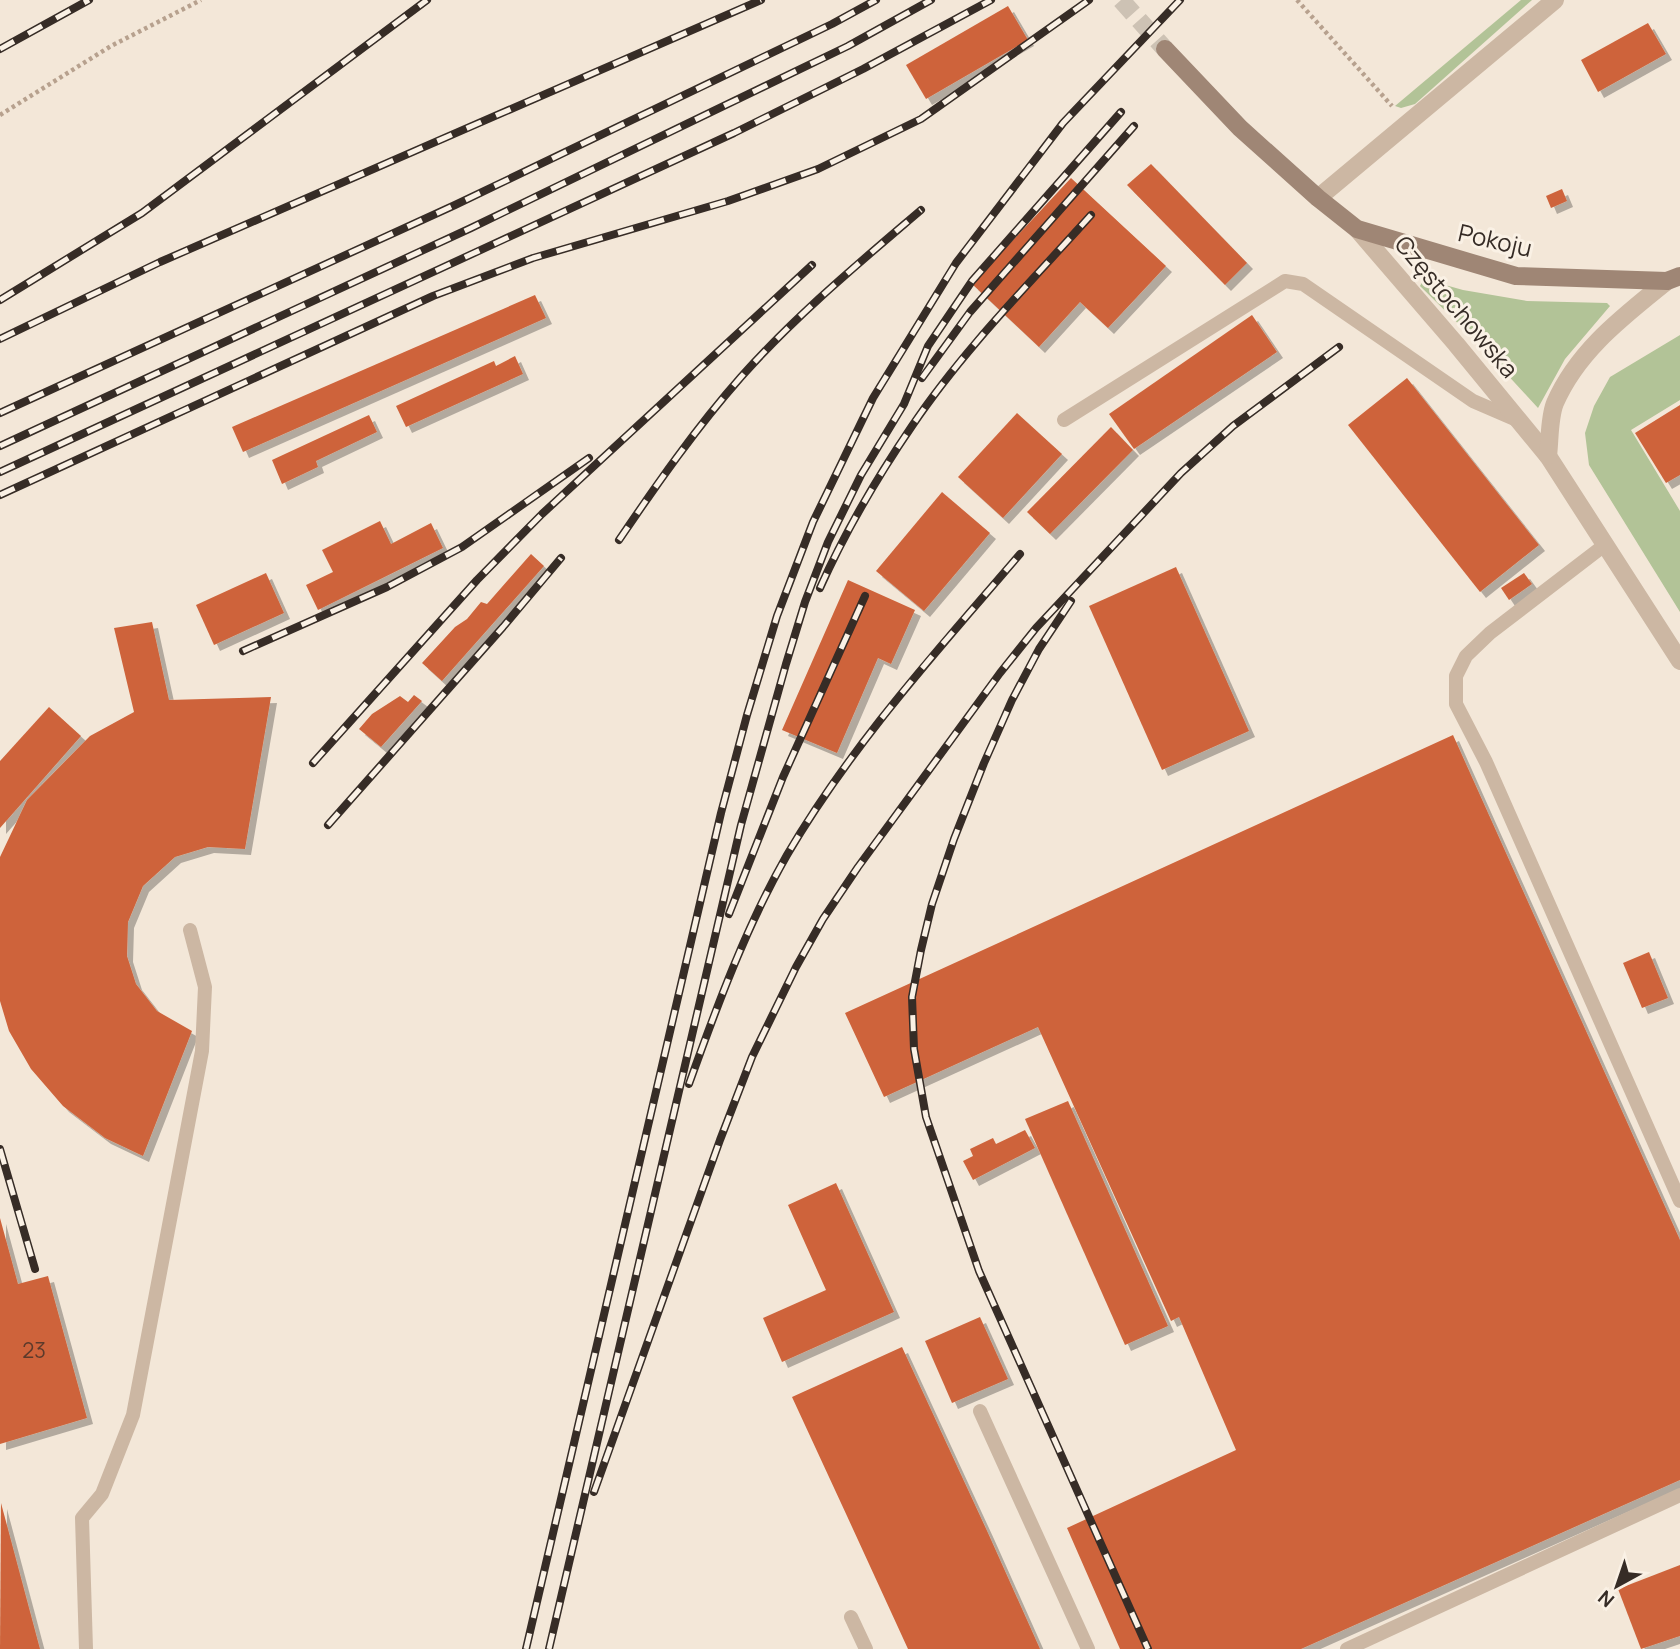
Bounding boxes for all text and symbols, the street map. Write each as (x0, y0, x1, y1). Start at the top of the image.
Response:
street label: Pokoju (1455, 215, 1535, 264)
street label: Częstochowska (1388, 228, 1526, 384)
house number: 23 (22, 1336, 46, 1364)
north arrow (1582, 1551, 1652, 1621)
text: N (1592, 1585, 1620, 1613)

